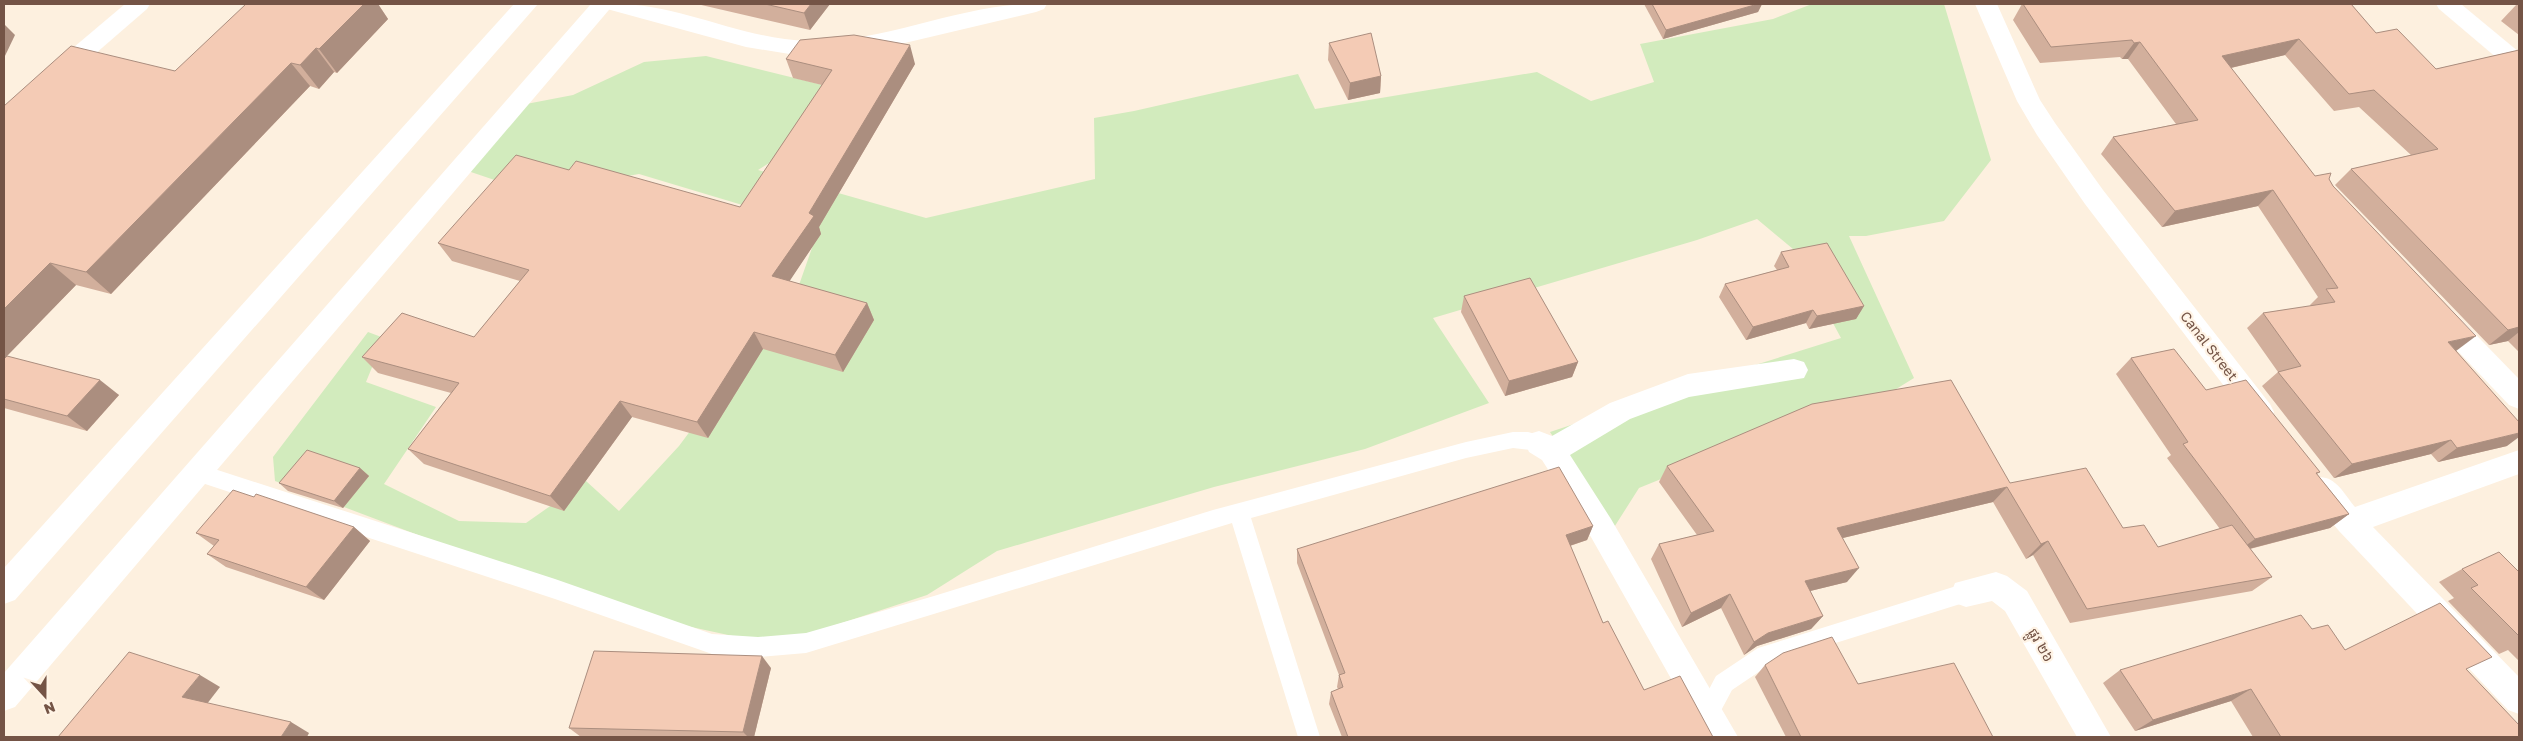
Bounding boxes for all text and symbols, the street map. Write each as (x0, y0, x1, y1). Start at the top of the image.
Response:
street label: Canal Street (2177, 308, 2242, 384)
street label: ផ្លូវ ២៦ (2021, 625, 2058, 667)
north arrow (20, 671, 70, 721)
text: N (42, 699, 58, 718)

